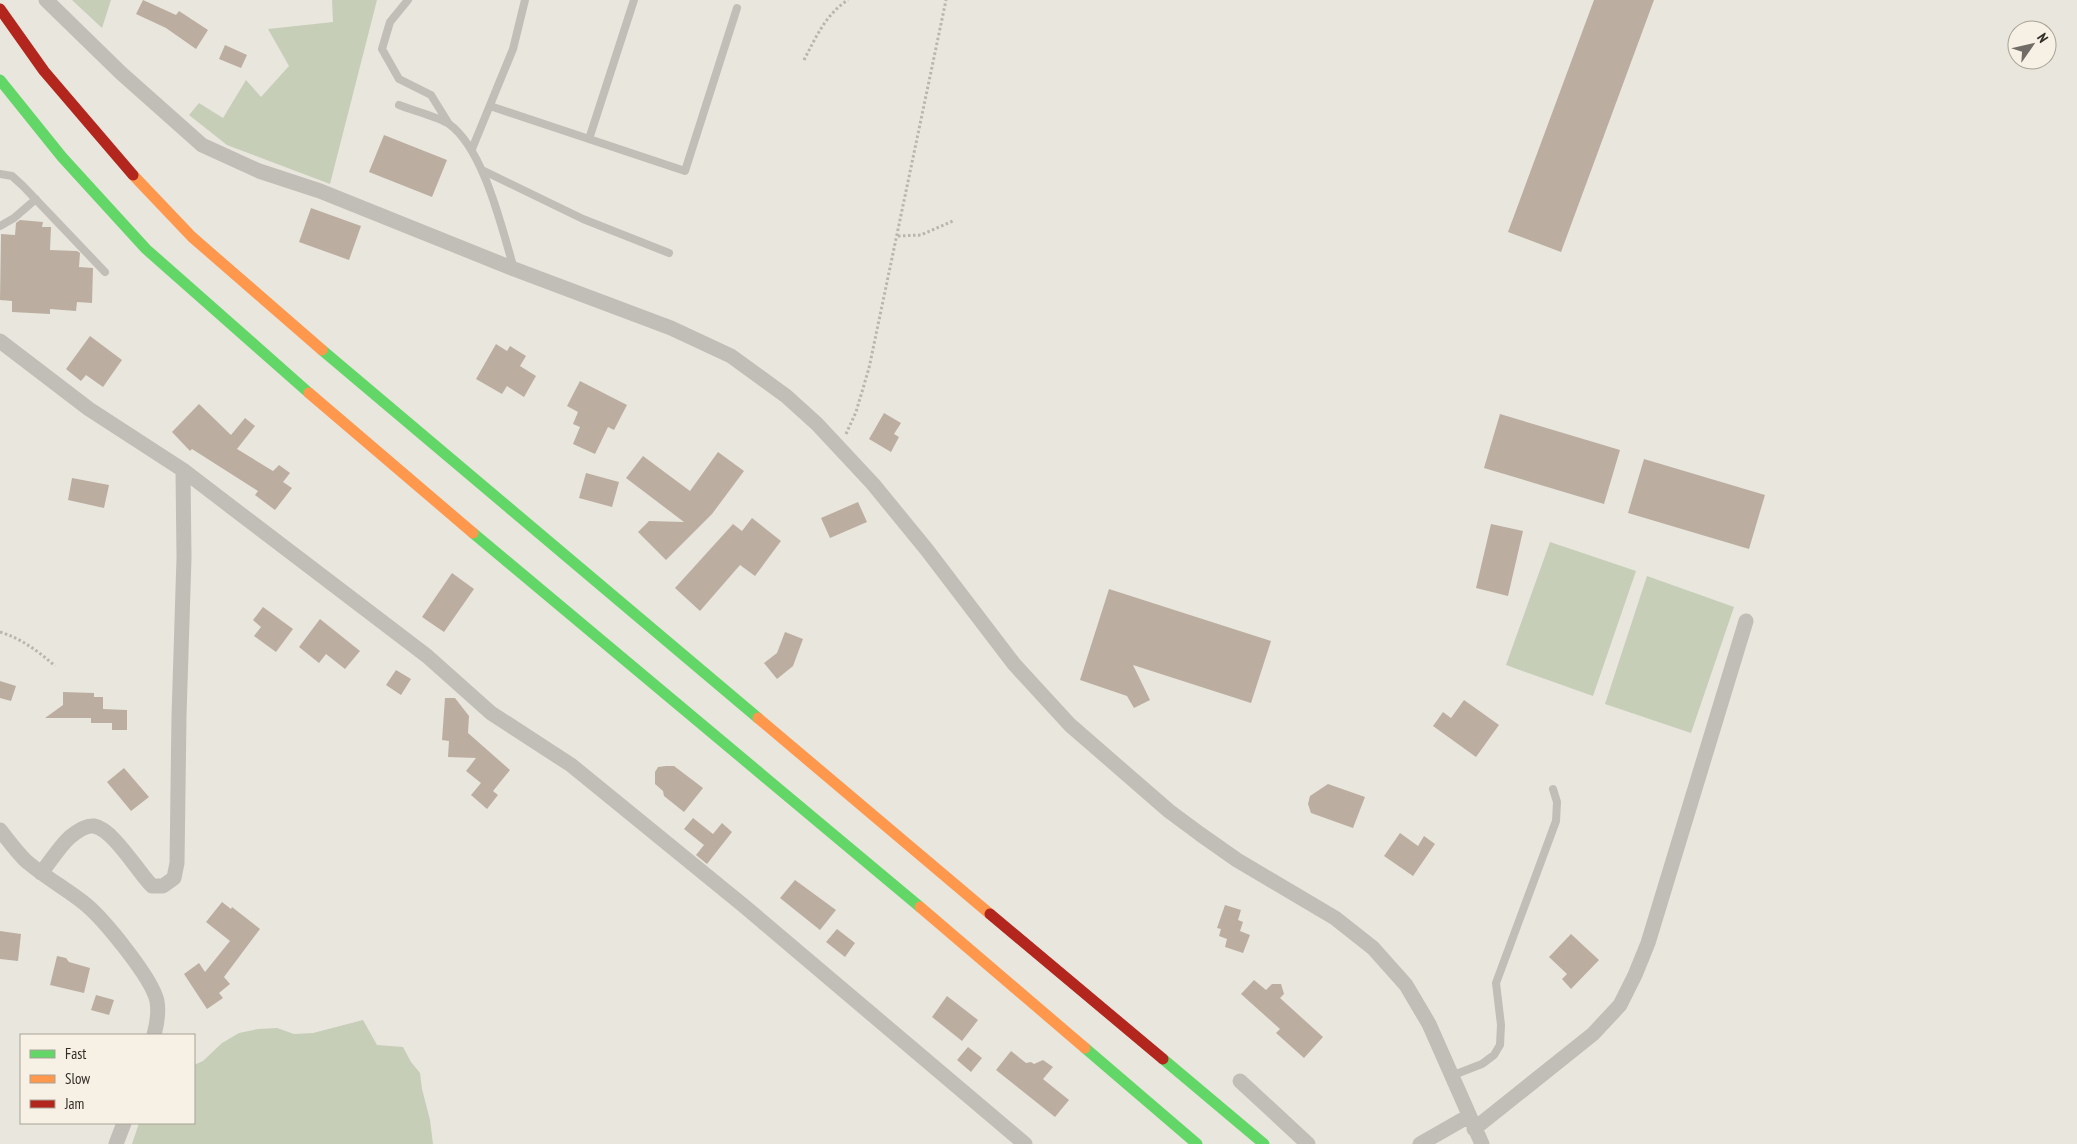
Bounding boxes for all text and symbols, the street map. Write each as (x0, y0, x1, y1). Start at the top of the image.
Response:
north arrow (2007, 20, 2057, 70)
text: N (2033, 30, 2052, 46)
legend (20, 1034, 195, 1124)
text: Fast (65, 1044, 86, 1063)
text: Slow (65, 1069, 90, 1088)
text: Jam (64, 1094, 84, 1113)

